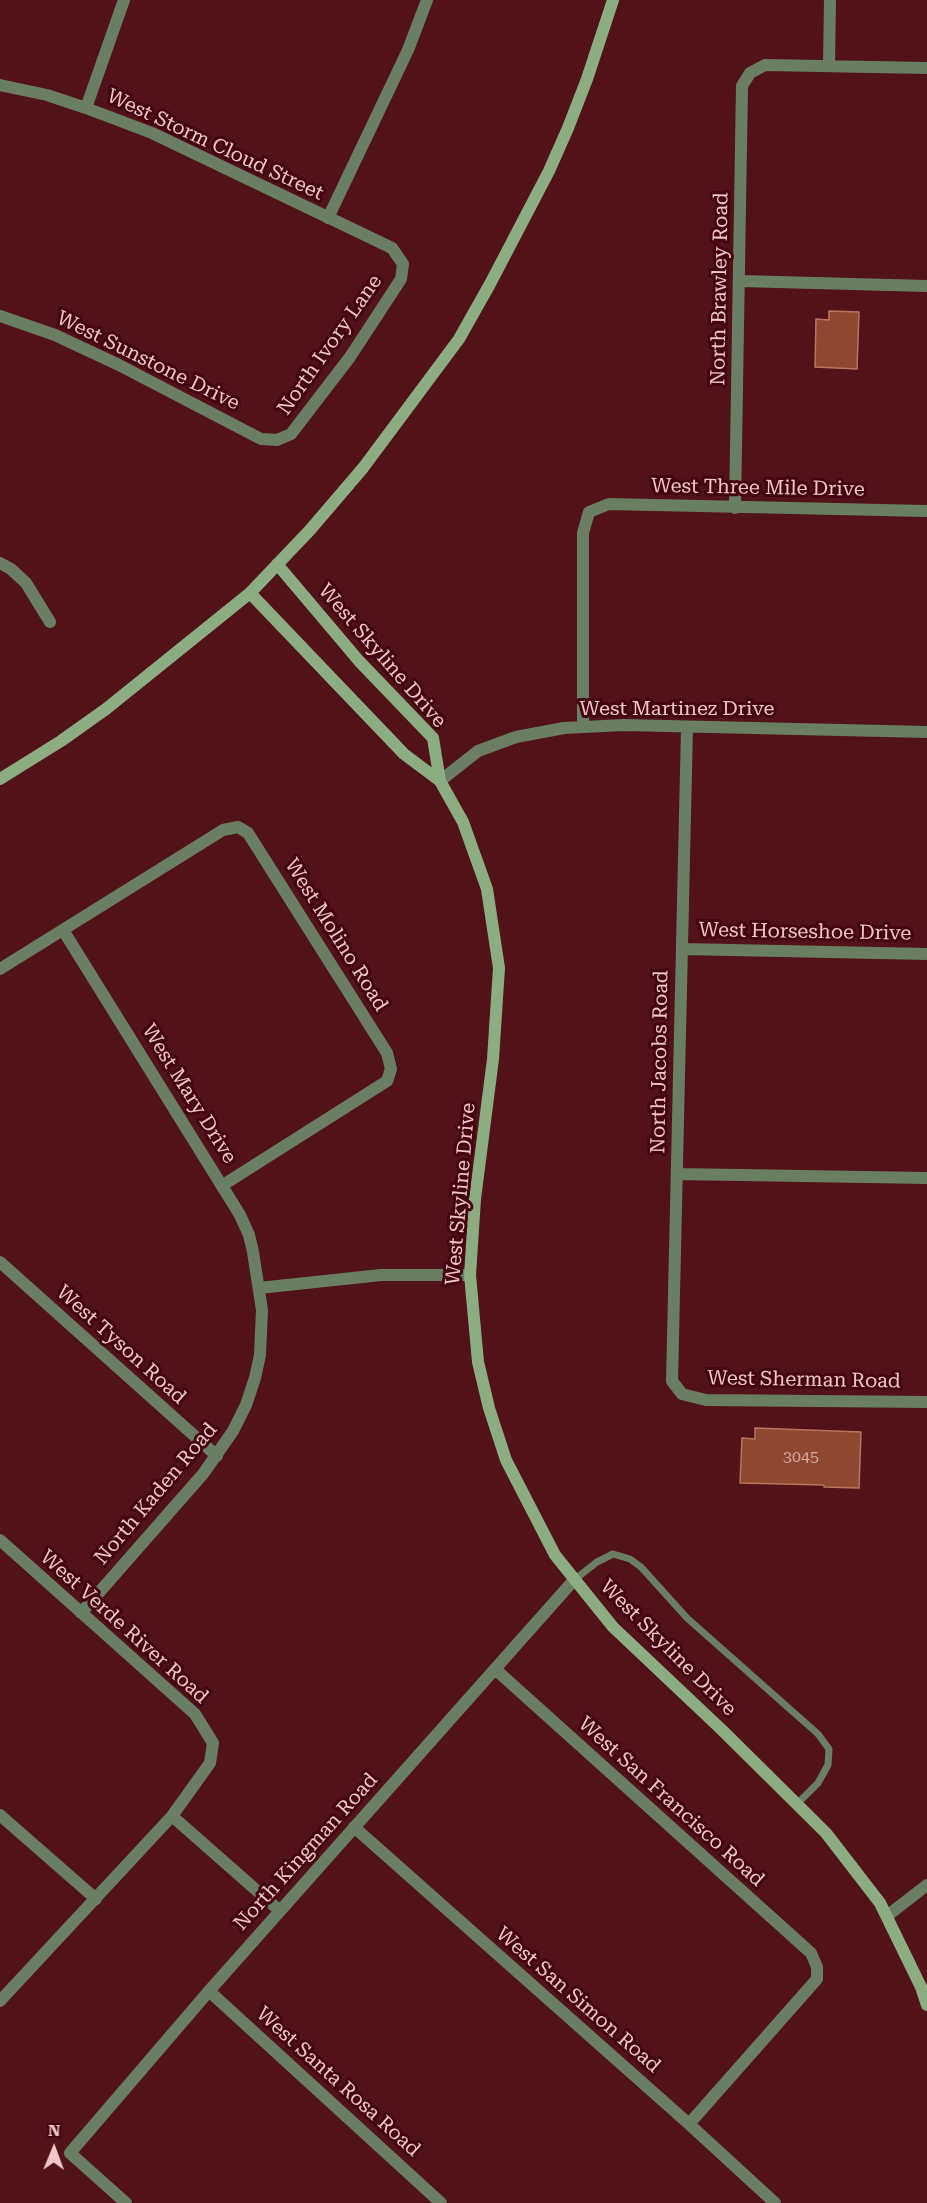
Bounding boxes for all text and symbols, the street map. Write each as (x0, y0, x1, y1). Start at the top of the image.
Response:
street label: West Storm Cloud Street (103, 84, 327, 206)
street label: North Brawley Road (706, 192, 734, 386)
street label: North Ivory Lane (273, 270, 387, 420)
street label: West Sunstone Drive (53, 306, 243, 416)
street label: West Three Mile Drive (651, 474, 865, 502)
street label: West Skyline Drive (313, 579, 451, 733)
street label: West Martinez Drive (580, 697, 774, 721)
street label: West Molino Road (279, 854, 393, 1016)
street label: West Horseshoe Drive (698, 918, 912, 946)
street label: North Jacobs Road (646, 970, 674, 1154)
street label: West Mary Drive (136, 1020, 242, 1168)
street label: West Skyline Drive (441, 1102, 481, 1286)
street label: West Tyson Road (51, 1280, 191, 1410)
street label: West Sherman Road (707, 1366, 901, 1394)
street label: North Kaden Road (90, 1418, 222, 1570)
house number: 3045 (783, 1447, 819, 1467)
street label: West Verde River Road (35, 1545, 213, 1709)
street label: West Skyline Drive (595, 1575, 741, 1721)
street label: West San Francisco Road (573, 1712, 769, 1892)
street label: North Kingman Road (229, 1768, 383, 1936)
street label: West San Simon Road (491, 1922, 665, 2078)
street label: West Santa Rosa Road (251, 2002, 425, 2162)
north arrow (24, 2119, 84, 2179)
text: N (48, 2121, 61, 2140)

